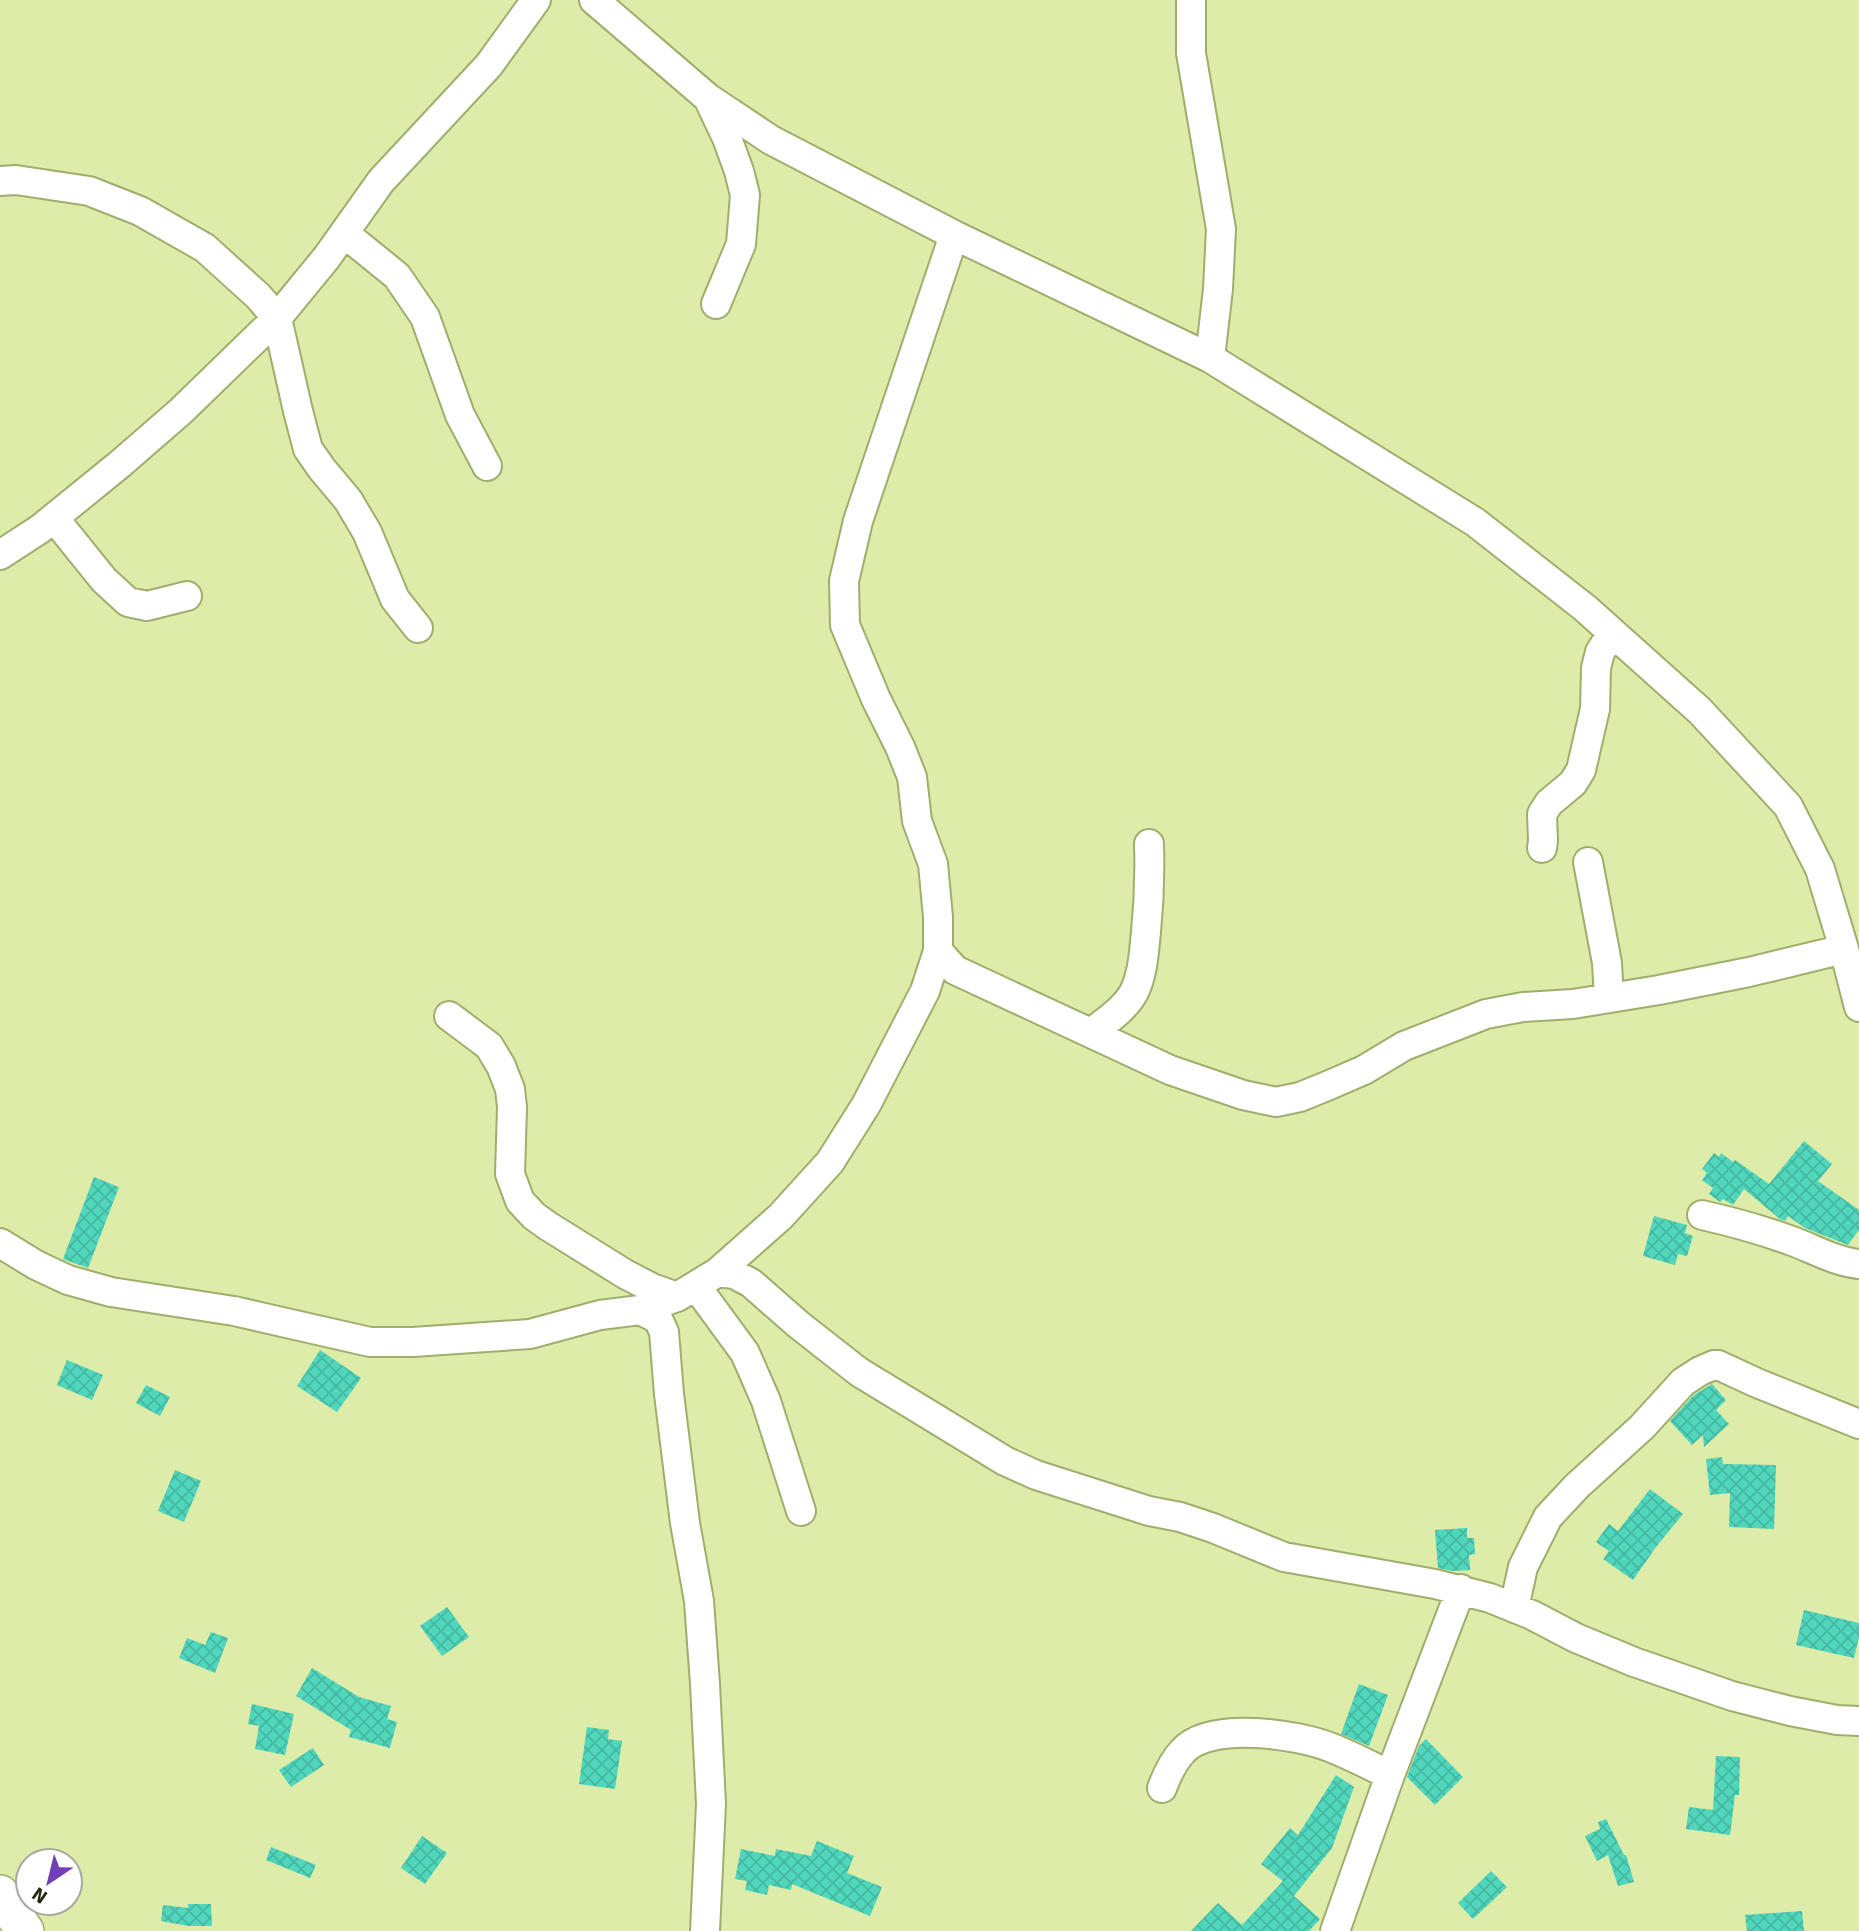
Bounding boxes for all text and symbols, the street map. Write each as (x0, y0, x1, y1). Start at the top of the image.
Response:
north arrow (14, 1847, 84, 1917)
text: N (28, 1881, 52, 1909)

